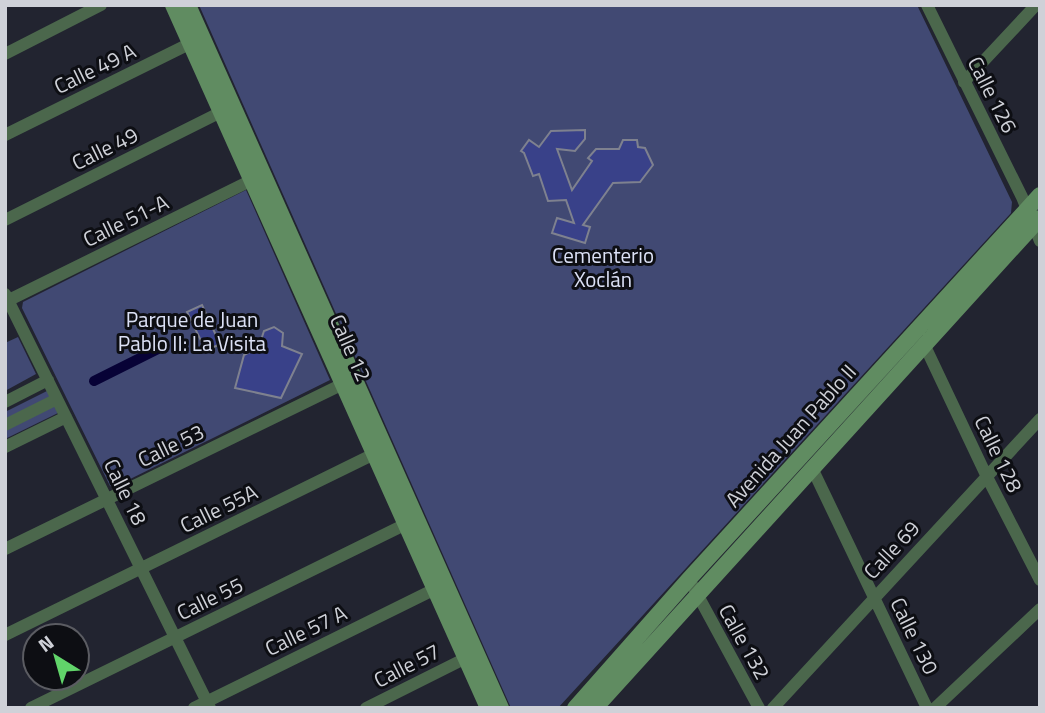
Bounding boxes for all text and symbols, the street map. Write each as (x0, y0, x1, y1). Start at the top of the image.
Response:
street label: Calle 49 A (48, 34, 141, 102)
street label: Calle 126 (960, 51, 1026, 138)
street label: Calle 49 (66, 118, 143, 178)
street label: Calle 51-A (77, 185, 174, 255)
park label: Cementerio Xoclán (552, 239, 654, 295)
park label: Parque de Juan Pablo II: La Visita (118, 303, 267, 359)
street label: Calle 12 (322, 309, 380, 386)
street label: Avenida Juan Pablo II (717, 357, 863, 514)
street label: Calle 128 (967, 410, 1031, 498)
street label: Calle 53 (132, 415, 209, 475)
street label: Calle 18 (96, 453, 156, 530)
street label: Calle 55A (174, 475, 263, 541)
street label: Calle 69 (856, 513, 927, 586)
street label: Calle 55 (171, 568, 248, 628)
street label: Calle 130 (883, 592, 947, 679)
street label: Calle 57 A (259, 596, 352, 664)
street label: Calle 132 (711, 598, 779, 685)
north arrow (21, 622, 91, 692)
text: N (31, 627, 59, 659)
street label: Calle 57 (368, 635, 445, 695)

